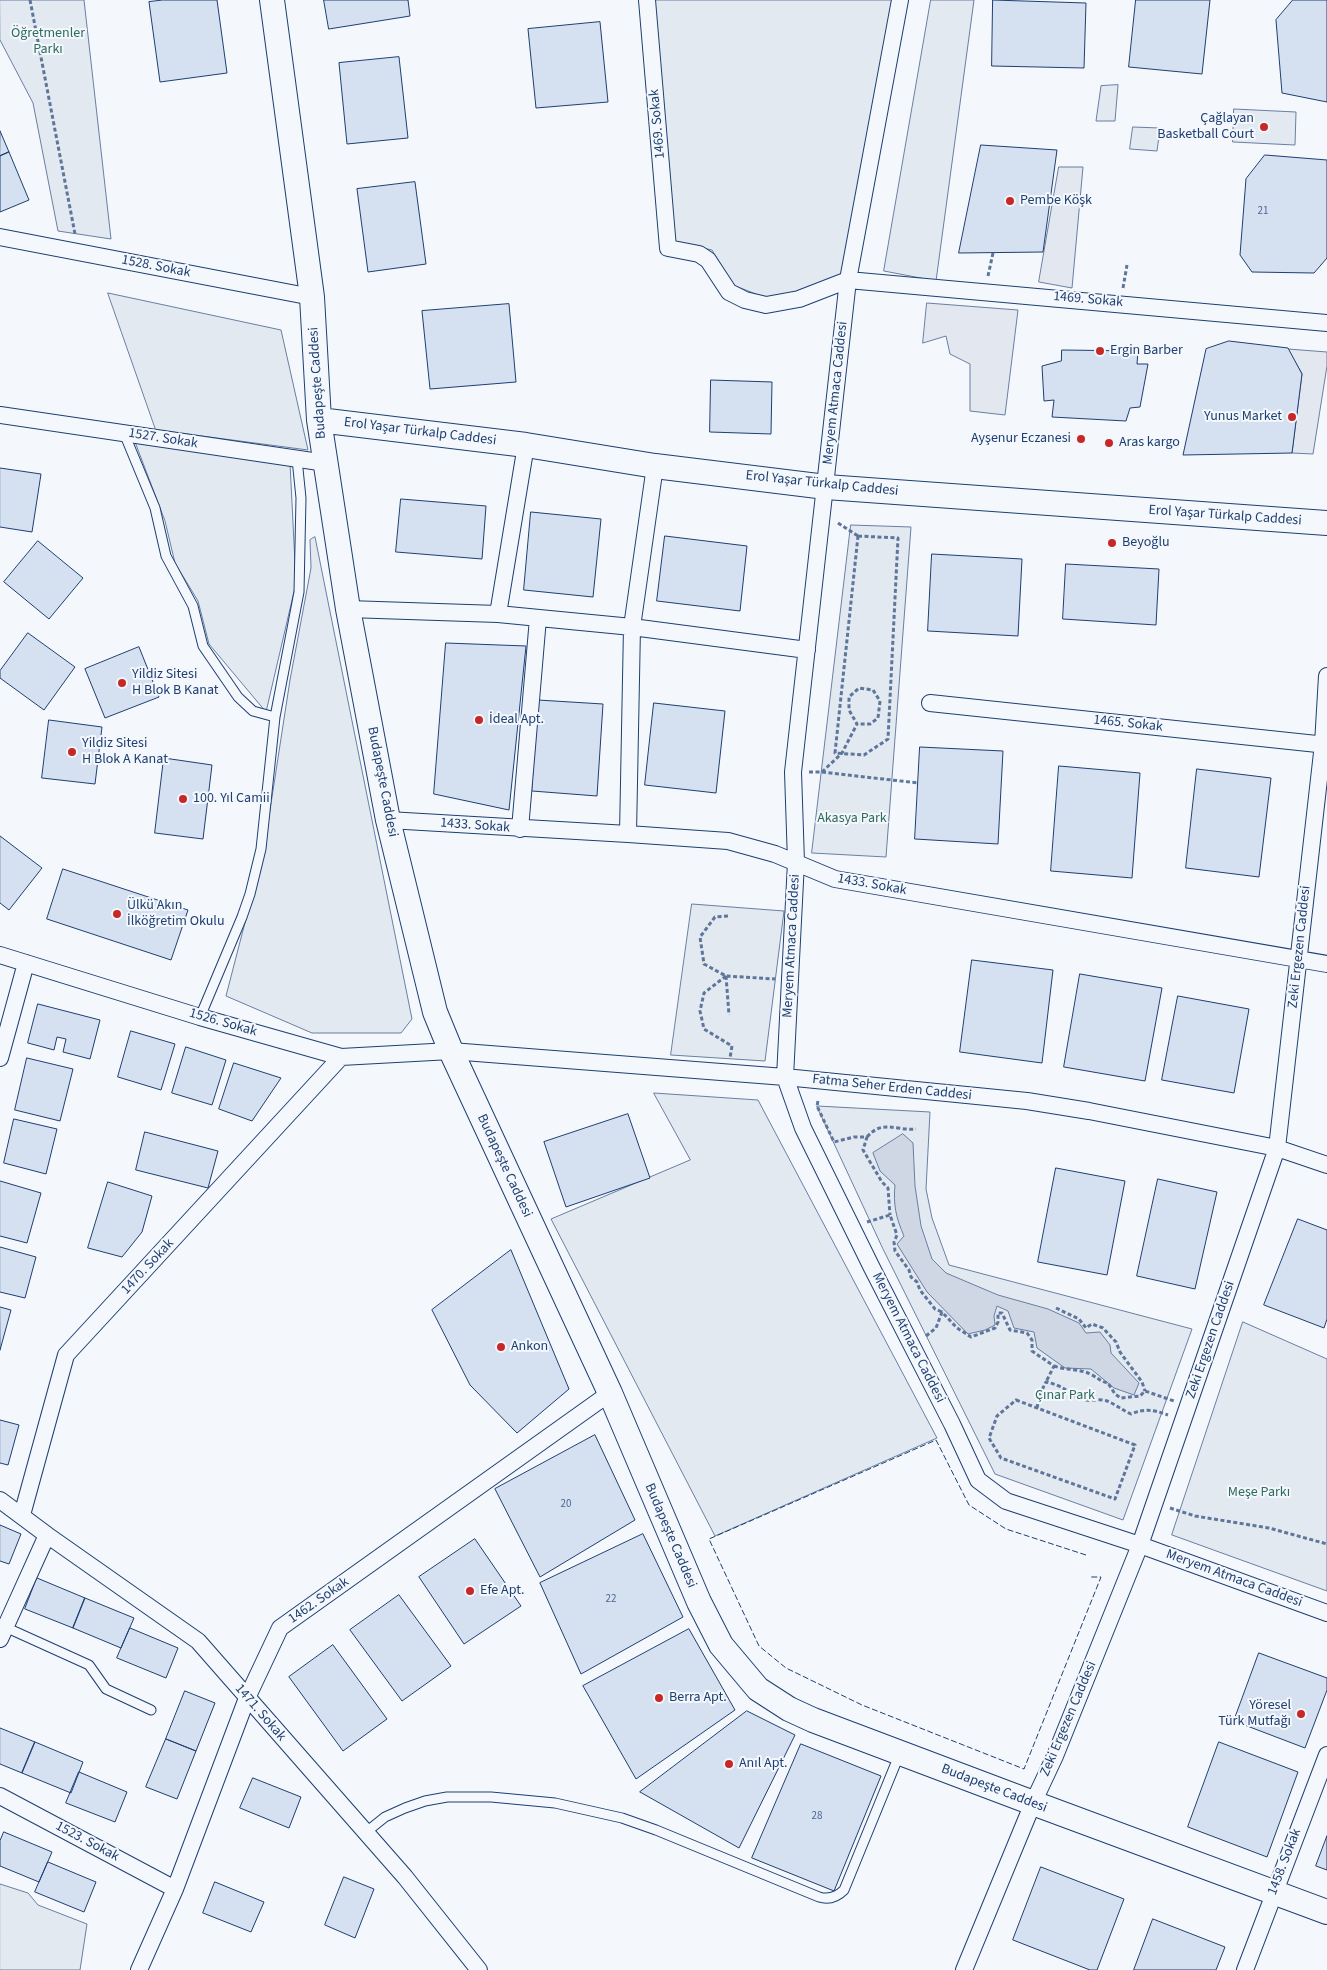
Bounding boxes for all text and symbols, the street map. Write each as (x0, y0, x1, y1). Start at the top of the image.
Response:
park label: Öğretmenler Parkı (11, 26, 85, 58)
street label: 1469. Sokak (647, 88, 669, 160)
place label: Çağlayan Basketball Court (1157, 111, 1254, 144)
marker: Çağlayan Basketball Court (1258, 121, 1270, 133)
place label: Pembe Köşk (1020, 193, 1092, 209)
marker: Pembe Köşk (1004, 195, 1016, 207)
house number: 21 (1258, 205, 1268, 219)
street label: 1528. Sokak (120, 252, 192, 282)
street label: 1469. Sokak (1052, 289, 1124, 311)
street label: Meryem Atmaca Caddesi (820, 321, 852, 465)
street label: Budapeşte Caddesi (306, 326, 330, 440)
place label: Ergin Barber (1110, 343, 1183, 359)
marker: Ergin Barber (1094, 345, 1106, 357)
place label: Yunus Market (1204, 409, 1282, 425)
marker: Yunus Market (1286, 411, 1298, 423)
street label: Erol Yaşar Türkalp Caddesi (343, 414, 497, 450)
street label: 1527. Sokak (127, 425, 199, 453)
place label: Ayşenur Eczanesi (971, 431, 1071, 447)
marker: Ayşenur Eczanesi (1075, 433, 1087, 445)
place label: Aras kargo (1119, 435, 1180, 451)
marker: Aras kargo (1103, 437, 1115, 449)
street label: Erol Yaşar Türkalp Caddesi (745, 468, 899, 500)
street label: Erol Yaşar Türkalp Caddesi (1148, 502, 1302, 530)
place label: Beyoğlu (1122, 535, 1170, 551)
marker: Beyoğlu (1106, 537, 1118, 549)
place label: Yildiz Sitesi H Blok B Kanat (132, 667, 218, 700)
marker: Yildiz Sitesi H Blok B Kanat (116, 677, 128, 689)
place label: İdeal Apt. (489, 712, 544, 728)
street label: 1465. Sokak (1092, 712, 1164, 736)
marker: İdeal Apt. (473, 714, 485, 726)
street label: Budapeşte Caddesi (363, 725, 401, 839)
place label: Yildiz Sitesi H Blok A Kanat (82, 736, 168, 769)
marker: Yildiz Sitesi H Blok A Kanat (66, 746, 78, 758)
place label: 100. Yıl Camii (193, 791, 270, 807)
marker: 100. Yıl Camii (177, 793, 189, 805)
park label: Akasya Park (817, 811, 887, 827)
street label: 1433. Sokak (440, 815, 510, 837)
street label: 1433. Sokak (836, 871, 908, 899)
street label: Meryem Atmaca Caddesi (780, 874, 804, 1018)
street label: Zeki Ergezen Caddesi (1285, 885, 1315, 1009)
place label: Ülkü Akın İlköğretim Okulu (127, 898, 225, 930)
marker: Ülkü Akın İlköğretim Okulu (111, 908, 123, 920)
street label: 1526. Sokak (187, 1005, 259, 1041)
street label: Fatma Seher Erden Caddesi (811, 1071, 973, 1105)
street label: Budapeşte Caddesi (473, 1112, 535, 1220)
street label: 1470. Sokak (118, 1236, 178, 1298)
street label: Meryem Atmaca Caddesi (868, 1270, 948, 1406)
street label: Zeki Ergezen Caddesi (1183, 1279, 1239, 1401)
place label: Ankon (511, 1339, 548, 1355)
marker: Ankon (495, 1341, 507, 1353)
park label: Çınar Park (1035, 1388, 1095, 1404)
street label: Budapeşte Caddesi (640, 1481, 700, 1591)
park label: Meşe Parkı (1228, 1485, 1290, 1501)
house number: 20 (561, 1498, 571, 1512)
street label: Meryem Atmaca Caddesi (1164, 1546, 1304, 1612)
street label: 1462. Sokak (286, 1574, 352, 1628)
place label: Efe Apt. (480, 1583, 525, 1599)
marker: Efe Apt. (464, 1585, 476, 1597)
house number: 22 (606, 1593, 616, 1607)
street label: Zeki Ergezen Caddesi (1037, 1659, 1101, 1779)
street label: 1471. Sokak (231, 1681, 289, 1745)
place label: Berra Apt. (669, 1690, 727, 1706)
marker: Berra Apt. (653, 1692, 665, 1704)
place label: Yöresel Türk Mutfağı (1218, 1698, 1291, 1730)
marker: Yöresel Türk Mutfağı (1295, 1708, 1307, 1720)
place label: Anıl Apt. (739, 1756, 788, 1772)
marker: Anıl Apt. (723, 1758, 735, 1770)
street label: Budapeşte Caddesi (939, 1761, 1049, 1817)
house number: 28 (812, 1810, 822, 1824)
street label: 1523. Sokak (52, 1818, 122, 1866)
street label: 1458. Sokak (1265, 1826, 1305, 1898)

